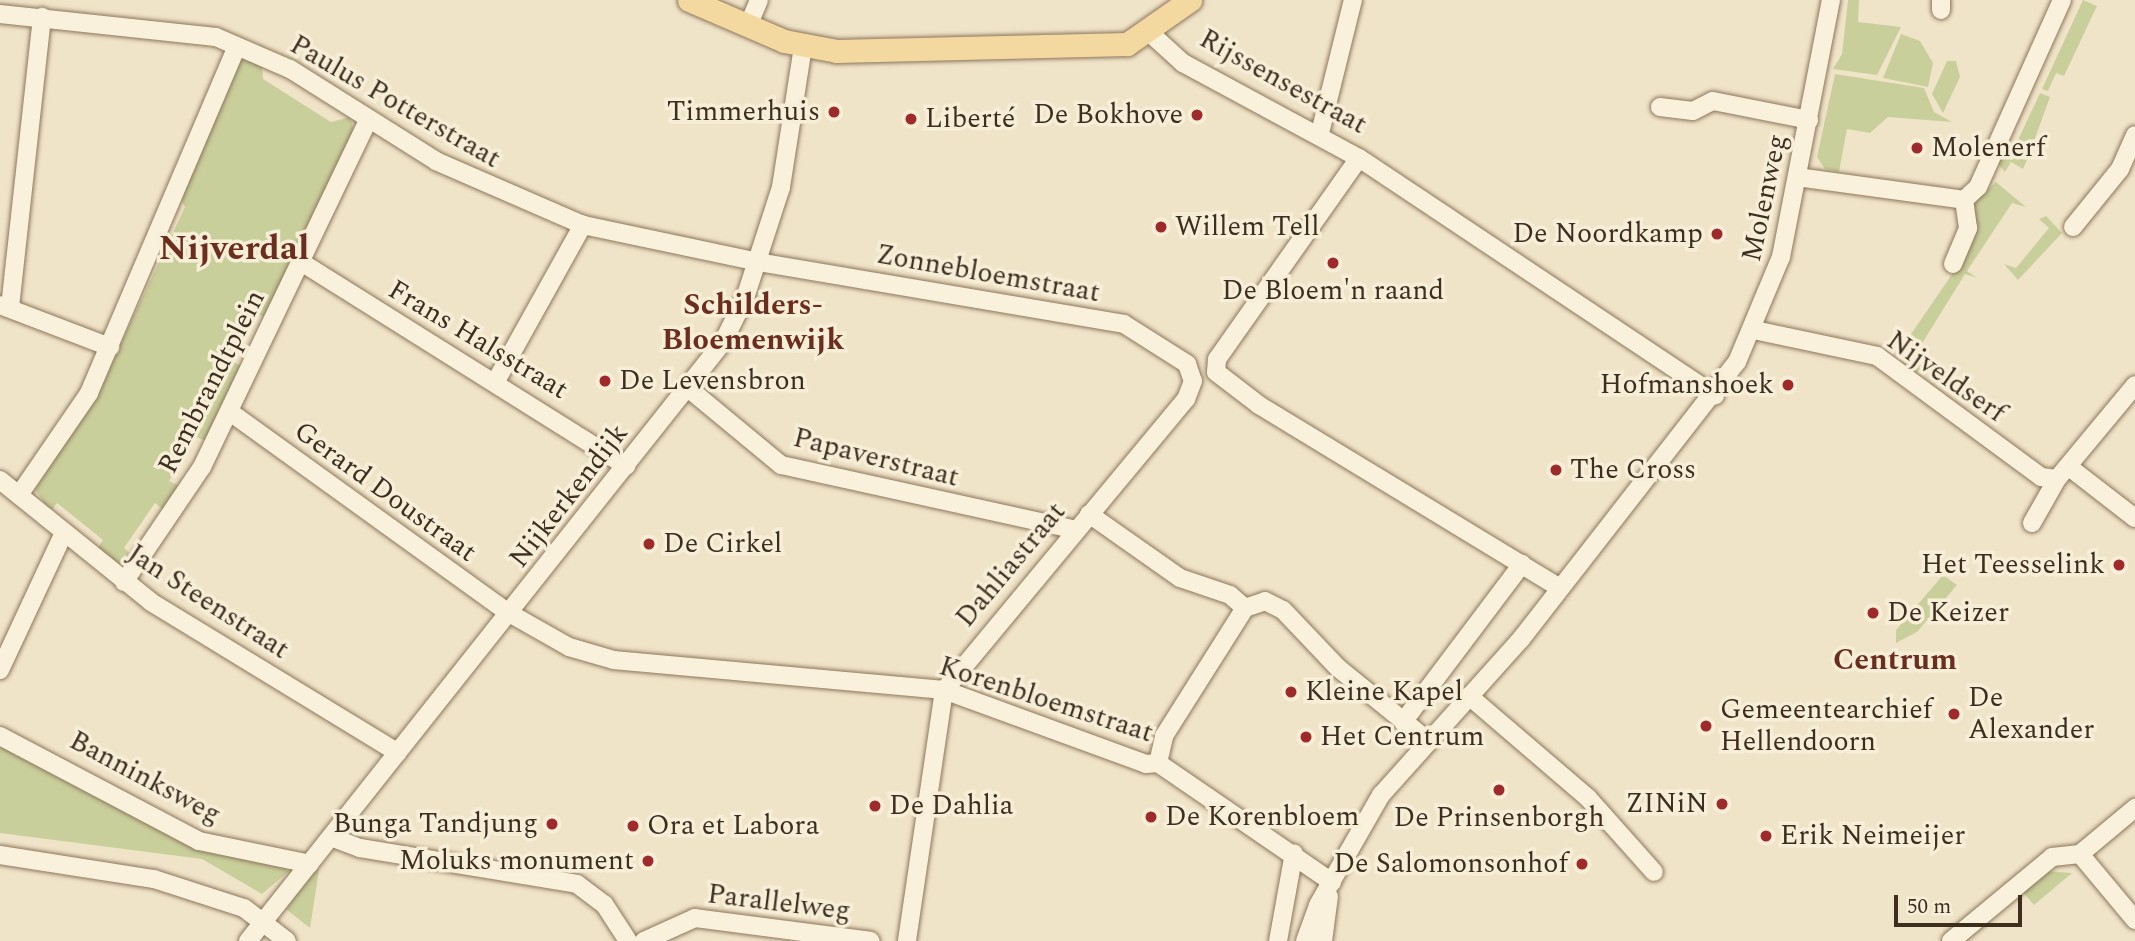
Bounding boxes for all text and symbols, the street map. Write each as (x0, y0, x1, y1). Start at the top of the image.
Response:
street label: Rijssensestraat (1193, 22, 1373, 142)
street label: Paulus Potterstraat (284, 28, 506, 176)
place label: Timmerhuis (667, 95, 820, 129)
place label: De Bokhove (1033, 98, 1183, 132)
place label: Liberté (925, 102, 1015, 136)
marker: Timmerhuis (826, 104, 842, 120)
marker: De Bokhove (1189, 107, 1205, 123)
marker: Liberté (903, 111, 919, 127)
street label: Molenweg (1735, 131, 1795, 265)
place label: Molenerf (1931, 131, 2046, 165)
marker: Molenerf (1909, 140, 1925, 156)
place label: Willem Tell (1175, 210, 1320, 244)
place label: De Noordkamp (1512, 217, 1703, 251)
marker: Willem Tell (1153, 219, 1169, 235)
marker: De Noordkamp (1709, 226, 1725, 242)
district label: Nijverdal (159, 228, 309, 270)
street label: Zonnebloemstraat (874, 238, 1102, 310)
marker: De Bloem'n raand (1325, 255, 1341, 271)
street label: Frans Halsstraat (382, 273, 574, 407)
place label: De Bloem'n raand (1222, 274, 1444, 308)
street label: Rembrandtplein (151, 285, 273, 479)
district label: Schilders- Bloemenwijk (662, 287, 844, 358)
street label: Nijveldserf (1880, 324, 2012, 430)
place label: De Levensbron (619, 364, 806, 398)
place label: Hofmanshoek (1600, 368, 1774, 402)
marker: De Levensbron (597, 373, 613, 389)
marker: Hofmanshoek (1780, 377, 1796, 393)
street label: Gerard Doustraat (287, 415, 483, 569)
street label: Nijkerkendijk (502, 417, 636, 575)
street label: Papaverstraat (790, 421, 962, 495)
place label: The Cross (1570, 453, 1696, 487)
marker: The Cross (1548, 462, 1564, 478)
street label: Dahliastraat (949, 496, 1073, 634)
place label: De Cirkel (663, 527, 782, 561)
marker: De Cirkel (641, 536, 657, 552)
street label: Jan Steenstraat (121, 537, 295, 667)
place label: Het Teesselink (1921, 548, 2105, 582)
marker: Het Teesselink (2111, 557, 2127, 573)
place label: De Keizer (1887, 596, 2009, 630)
marker: De Keizer (1865, 605, 1881, 621)
district label: Centrum (1833, 642, 1957, 678)
street label: Korenbloemstraat (935, 650, 1157, 750)
place label: Kleine Kapel (1305, 675, 1463, 709)
place label: De Alexander (1968, 681, 2094, 747)
marker: Kleine Kapel (1283, 684, 1299, 700)
place label: Gemeentearchief Hellendoorn (1720, 693, 1932, 759)
marker: De Alexander (1946, 706, 1962, 722)
marker: Gemeentearchief Hellendoorn (1698, 718, 1714, 734)
place label: Het Centrum (1320, 720, 1484, 754)
street label: Banninksweg (64, 724, 226, 832)
marker: Het Centrum (1298, 729, 1314, 745)
marker: De Prinsenborgh (1491, 782, 1507, 798)
place label: ZINiN (1625, 787, 1708, 821)
place label: De Dahlia (889, 789, 1013, 823)
marker: ZINiN (1714, 796, 1730, 812)
marker: De Dahlia (867, 798, 883, 814)
place label: De Korenbloem (1165, 800, 1359, 834)
place label: De Prinsenborgh (1393, 801, 1605, 835)
place label: Bunga Tandjung (333, 807, 538, 841)
place label: Ora et Labora (647, 809, 819, 843)
marker: De Korenbloem (1143, 809, 1159, 825)
marker: Bunga Tandjung (544, 816, 560, 832)
marker: Ora et Labora (625, 818, 641, 834)
place label: Erik Neimeijer (1780, 819, 1965, 853)
marker: Erik Neimeijer (1758, 828, 1774, 844)
place label: Moluks monument (399, 844, 634, 878)
place label: De Salomonsonhof (1333, 847, 1568, 881)
marker: Moluks monument (640, 853, 656, 869)
marker: De Salomonsonhof (1574, 856, 1590, 872)
street label: Parallelweg (705, 878, 853, 928)
scale bar (1897, 881, 2025, 925)
text: 50 m (1907, 891, 1951, 923)

